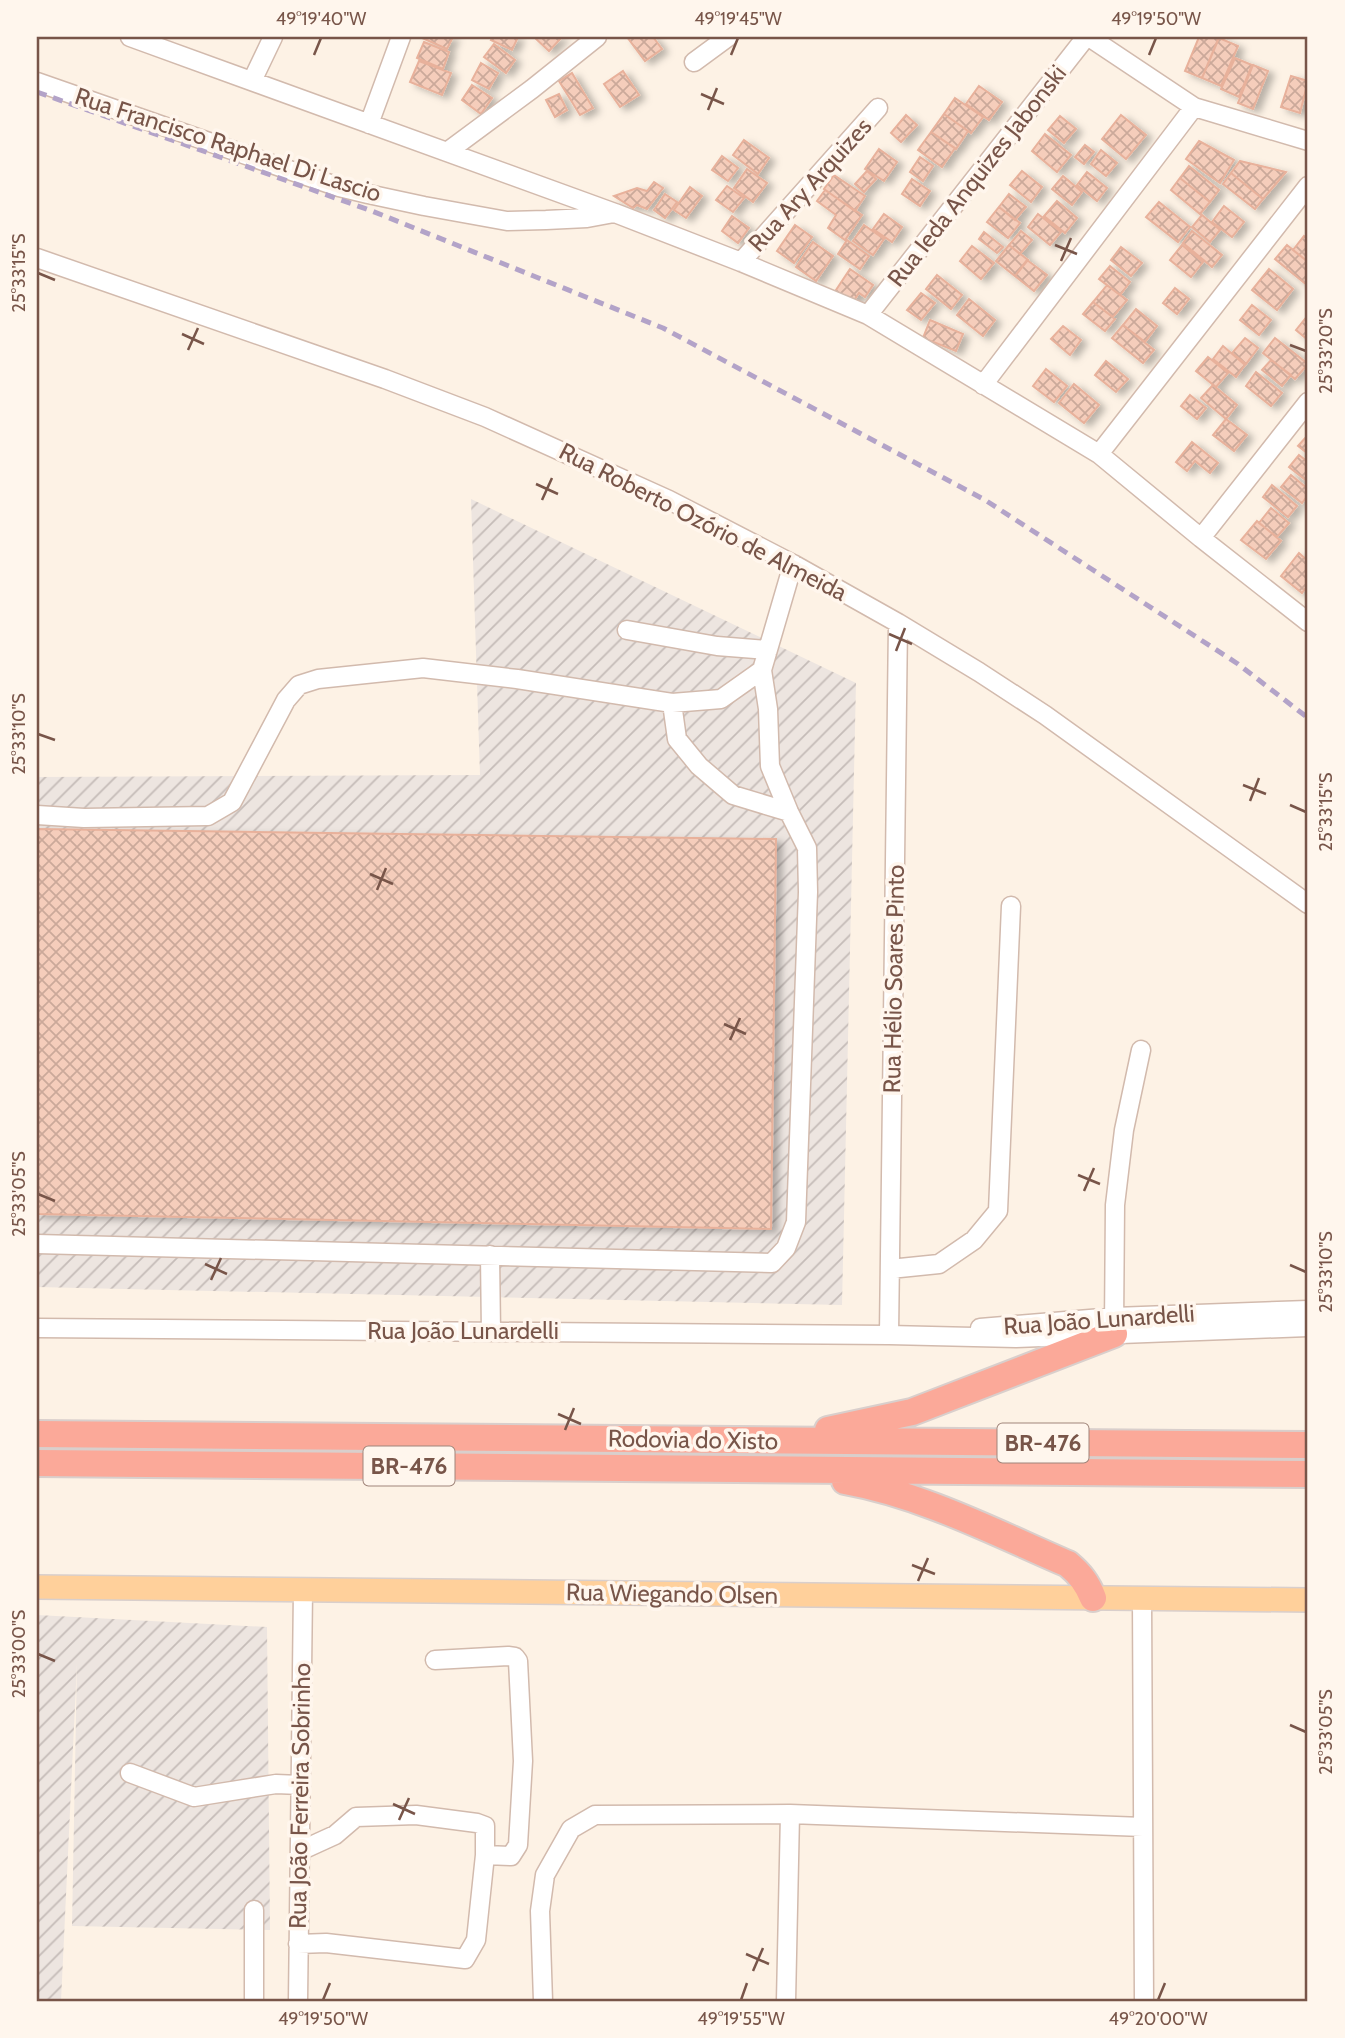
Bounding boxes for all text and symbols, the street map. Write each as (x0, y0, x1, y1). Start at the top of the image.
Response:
text: 49°19'40"W (276, 8, 366, 30)
text: 49°19'45"W (694, 8, 782, 30)
text: 49°19'50"W (1111, 8, 1201, 30)
street label: Rua Ieda Anquizes Jabonski (881, 59, 1072, 292)
street label: Rua Francisco Raphael Di Lascio (71, 81, 385, 208)
street label: Rua Ary Arquizes (742, 112, 877, 258)
text: 25°33'15"S (8, 234, 30, 312)
text: 25°33'20"S (1315, 308, 1337, 394)
street label: Rua Roberto Ozório de Almeida (554, 436, 852, 607)
text: 25°33'10"S (8, 693, 30, 775)
text: 25°33'15"S (1315, 773, 1337, 851)
street label: Rua Hélio Soares Pinto (877, 864, 910, 1094)
text: 25°33'05"S (8, 1151, 30, 1237)
text: 25°33'10"S (1315, 1231, 1337, 1313)
street label: Rua João Lunardelli (1002, 1298, 1195, 1341)
street label: Rua João Lunardelli (367, 1316, 559, 1345)
street label: Rodovia do Xisto (608, 1424, 778, 1455)
road number: BR-476 (998, 1424, 1088, 1462)
road number: BR-476 (364, 1446, 454, 1485)
street label: Rua Wiegando Olsen (566, 1577, 778, 1610)
text: 25°33'00"S (8, 1610, 30, 1698)
street label: Rua João Ferreira Sobrinho (283, 1663, 316, 1929)
text: 25°33'05"S (1315, 1689, 1337, 1775)
text: 49°19'50"W (278, 2008, 368, 2030)
text: 49°19'55"W (697, 2008, 785, 2030)
text: 49°20'00"W (1109, 2008, 1207, 2030)

